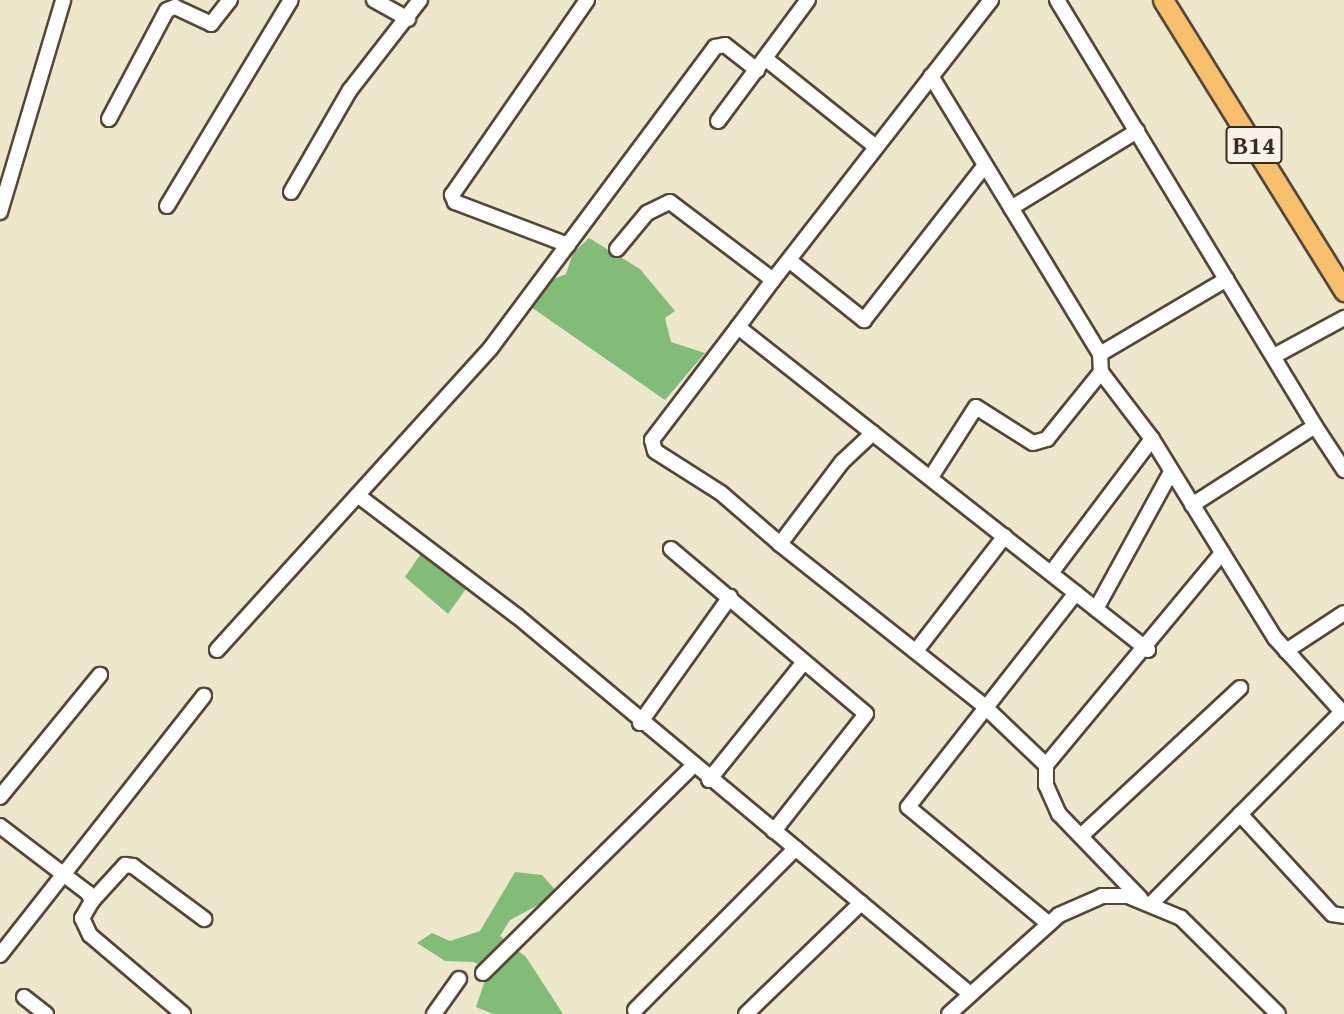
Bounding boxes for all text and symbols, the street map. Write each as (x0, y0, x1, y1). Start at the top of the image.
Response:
road number: B14 (1224, 122, 1284, 168)

